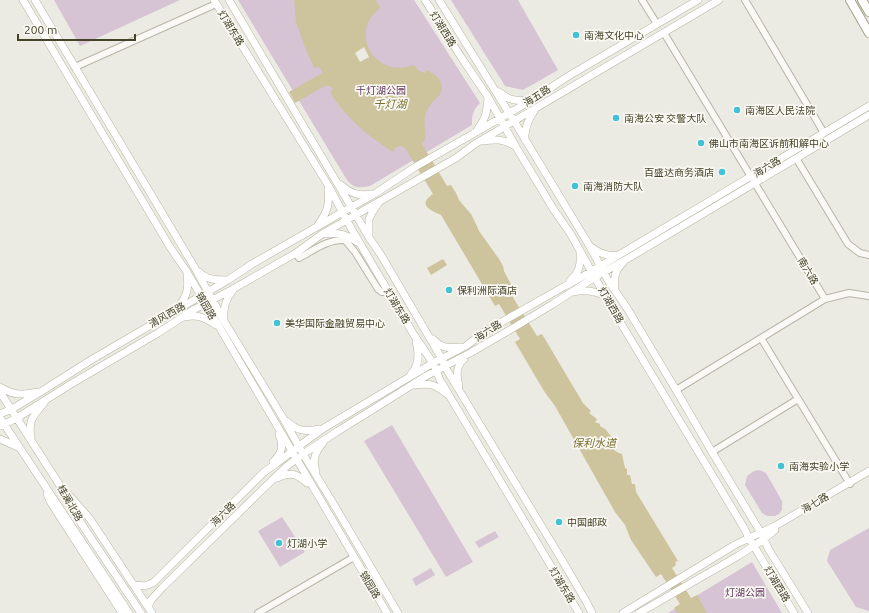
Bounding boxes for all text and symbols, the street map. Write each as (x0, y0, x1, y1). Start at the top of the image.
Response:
street label: 灯湖东路 (216, 8, 246, 48)
street label: 灯湖西路 (428, 9, 458, 49)
scale bar (18, 16, 135, 42)
text: 200 m (24, 23, 57, 36)
marker: 南海文化中心 (571, 30, 581, 40)
place label: 南海文化中心 (584, 30, 644, 41)
street label: 海五路 (521, 83, 553, 109)
park label: 千灯湖公园 (356, 85, 406, 96)
water label: 千灯湖 (374, 98, 408, 110)
marker: 南海区人民法院 (732, 105, 742, 115)
place label: 南海区人民法院 (745, 105, 815, 116)
marker: 南海公安 交警大队 (611, 113, 621, 123)
place label: 南海公安 交警大队 (624, 113, 706, 124)
marker: 佛山市南海区诉前和解中心 (696, 138, 706, 148)
place label: 佛山市南海区诉前和解中心 (708, 138, 829, 149)
street label: 海六路 (751, 155, 783, 179)
place label: 百盛达商务酒店 (644, 167, 714, 178)
marker: 百盛达商务酒店 (717, 167, 727, 177)
marker: 南海消防大队 (570, 181, 580, 191)
place label: 南海消防大队 (583, 181, 643, 192)
street label: 南六路 (796, 255, 820, 287)
marker: 保利洲际酒店 (444, 285, 454, 295)
place label: 保利洲际酒店 (457, 285, 517, 296)
street label: 灯湖西路 (596, 285, 626, 325)
street label: 灯湖东路 (382, 286, 412, 326)
street label: 锦园路 (194, 290, 218, 322)
street label: 清风西路 (147, 300, 187, 330)
marker: 美华国际金融贸易中心 (272, 318, 282, 328)
place label: 美华国际金融贸易中心 (285, 318, 385, 329)
street label: 海六路 (472, 318, 504, 344)
water label: 保利水道 (572, 437, 618, 449)
marker: 南海实验小学 (776, 461, 786, 471)
place label: 南海实验小学 (789, 461, 849, 472)
street label: 桂澜北路 (55, 483, 85, 523)
street label: 海七路 (799, 491, 831, 515)
street label: 海六路 (209, 500, 237, 528)
marker: 中国邮政 (554, 517, 564, 527)
place label: 中国邮政 (567, 517, 607, 528)
marker: 灯湖小学 (274, 538, 284, 548)
place label: 灯湖小学 (287, 538, 327, 549)
street label: 灯湖西路 (762, 564, 792, 604)
street label: 灯湖东路 (547, 565, 577, 605)
street label: 锦园路 (358, 569, 382, 601)
park label: 灯湖公园 (725, 587, 765, 598)

